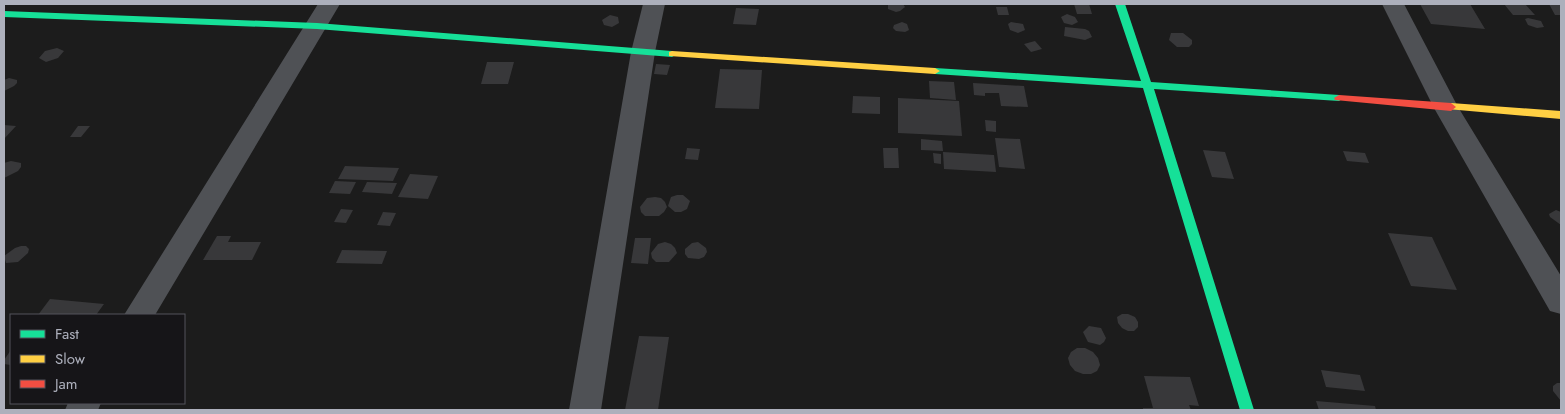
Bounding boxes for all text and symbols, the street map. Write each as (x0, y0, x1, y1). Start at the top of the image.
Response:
legend (10, 314, 185, 404)
text: Fast (55, 323, 79, 345)
text: Slow (55, 348, 86, 370)
text: Jam (53, 373, 78, 395)

